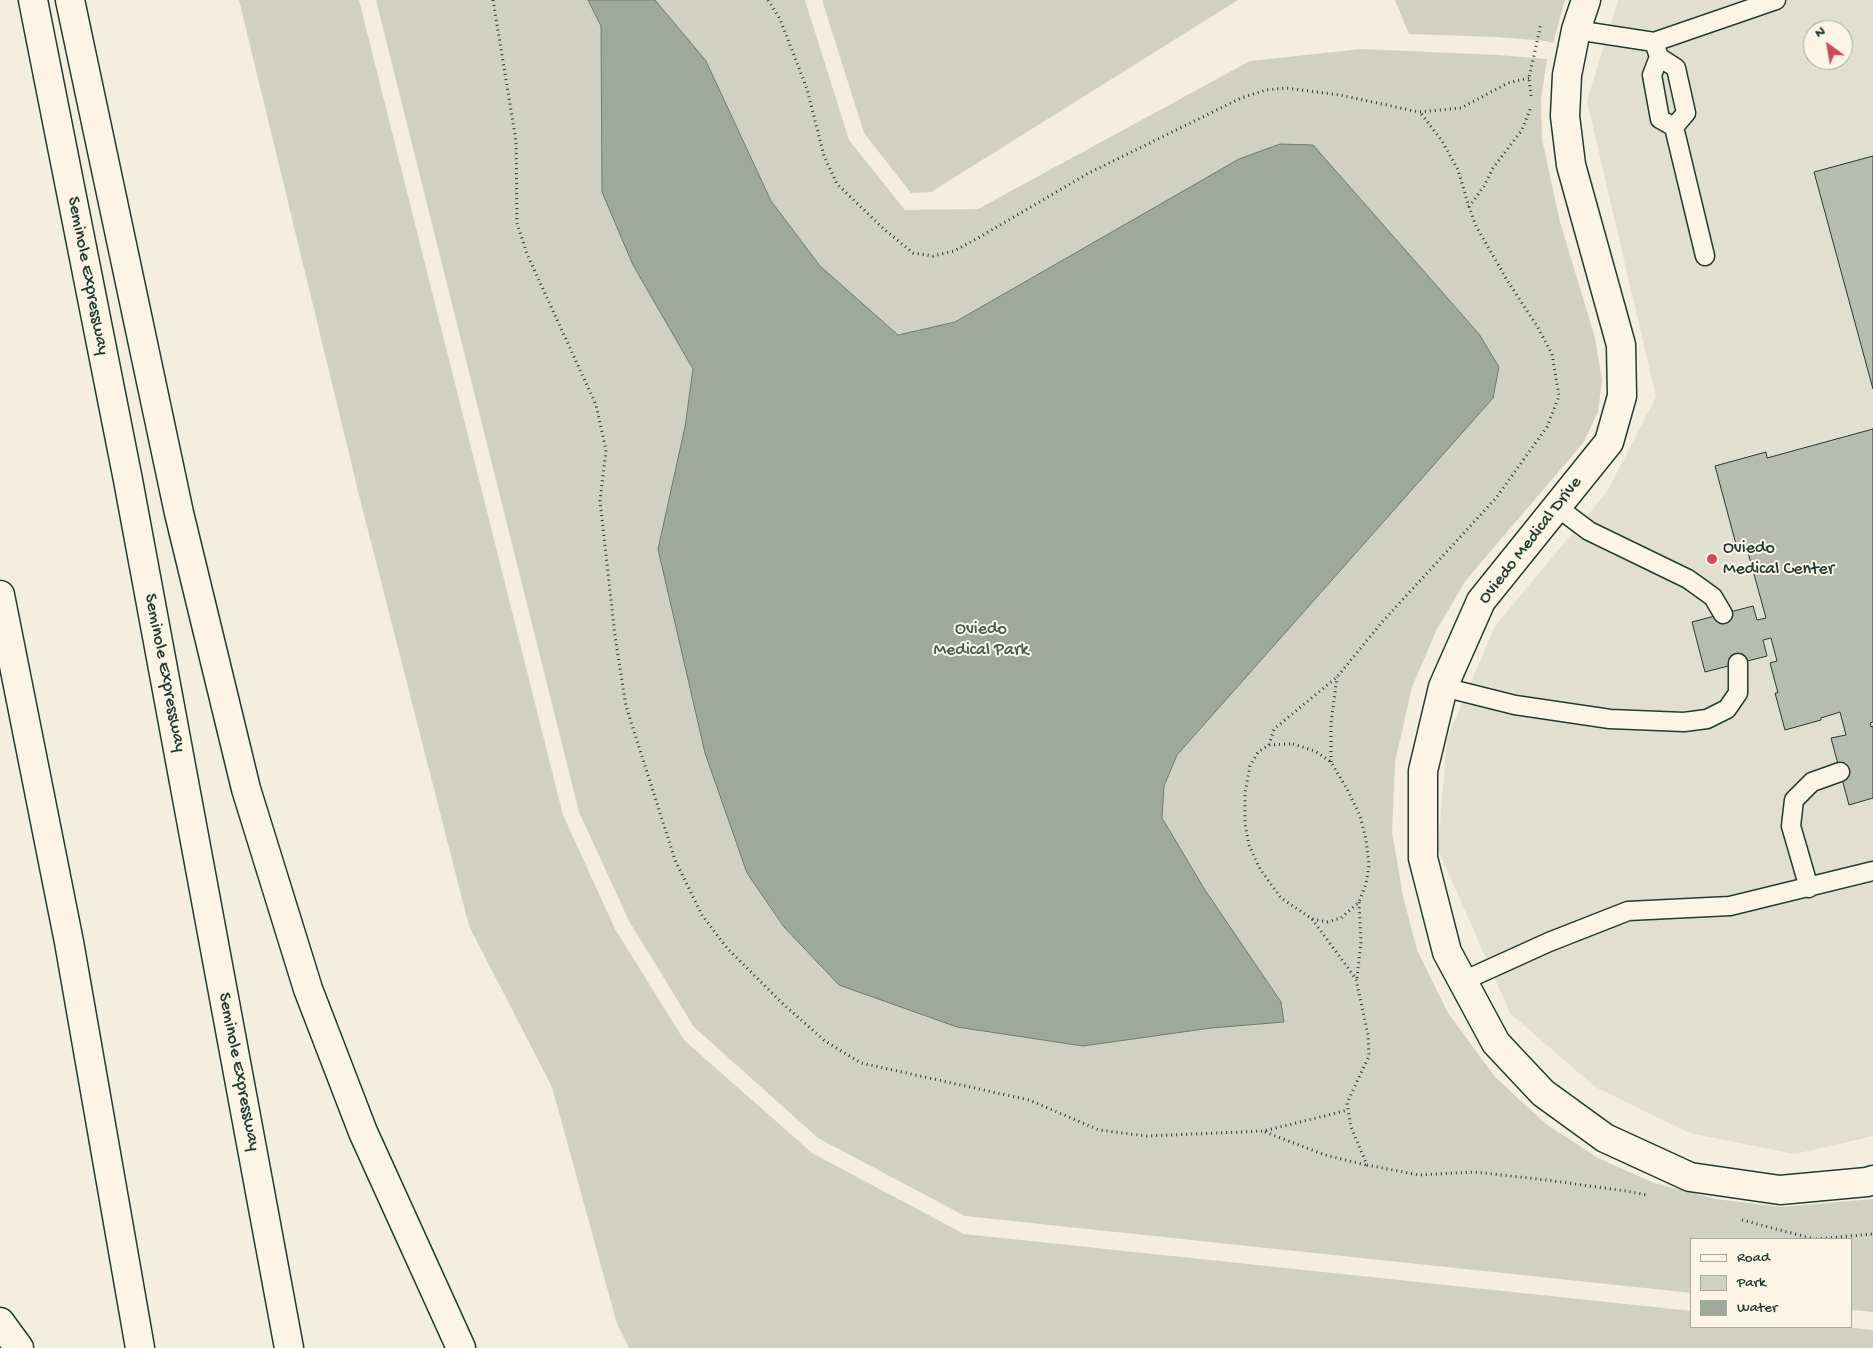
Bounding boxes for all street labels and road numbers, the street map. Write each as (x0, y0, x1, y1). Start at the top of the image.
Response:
street label: Seminole Expressway (61, 195, 113, 357)
street label: Oviedo Medical Drive (1474, 473, 1588, 609)
street label: Seminole Expressway (138, 592, 190, 754)
street label: Seminole Expressway (212, 991, 264, 1153)

